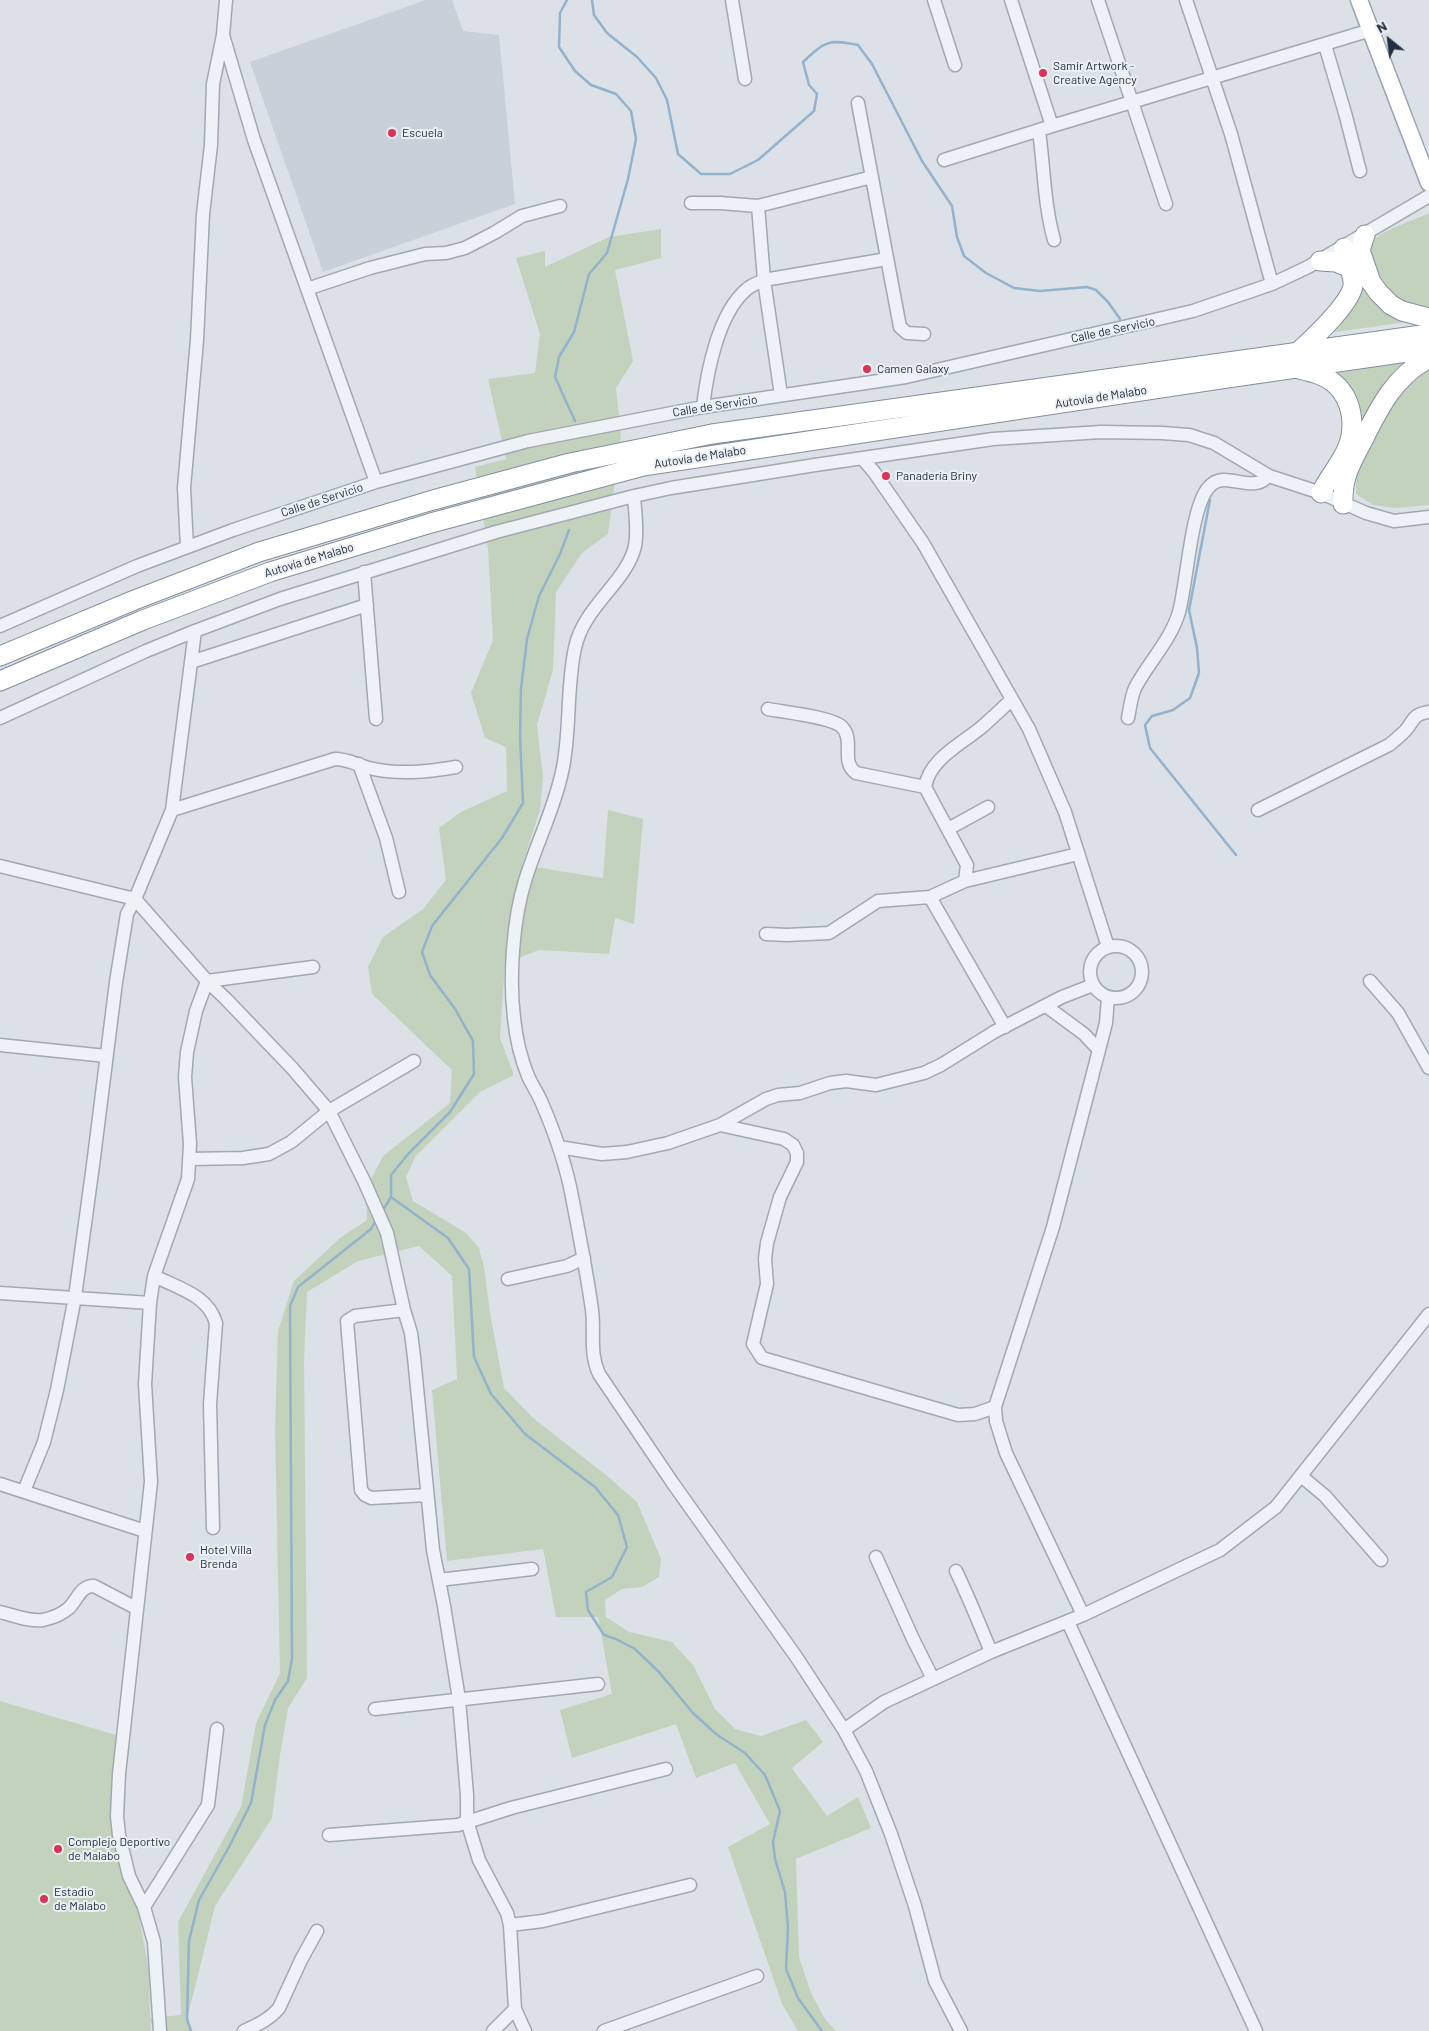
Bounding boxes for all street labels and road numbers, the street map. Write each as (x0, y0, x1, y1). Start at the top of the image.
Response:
street label: Calle de Servicio (1070, 314, 1156, 346)
street label: Autovía de Malabo (1054, 383, 1148, 411)
street label: Calle de Servicio (672, 392, 758, 420)
street label: Autovía de Malabo (653, 443, 747, 471)
street label: Calle de Servicio (279, 480, 365, 520)
street label: Autovía de Malabo (262, 540, 356, 580)

